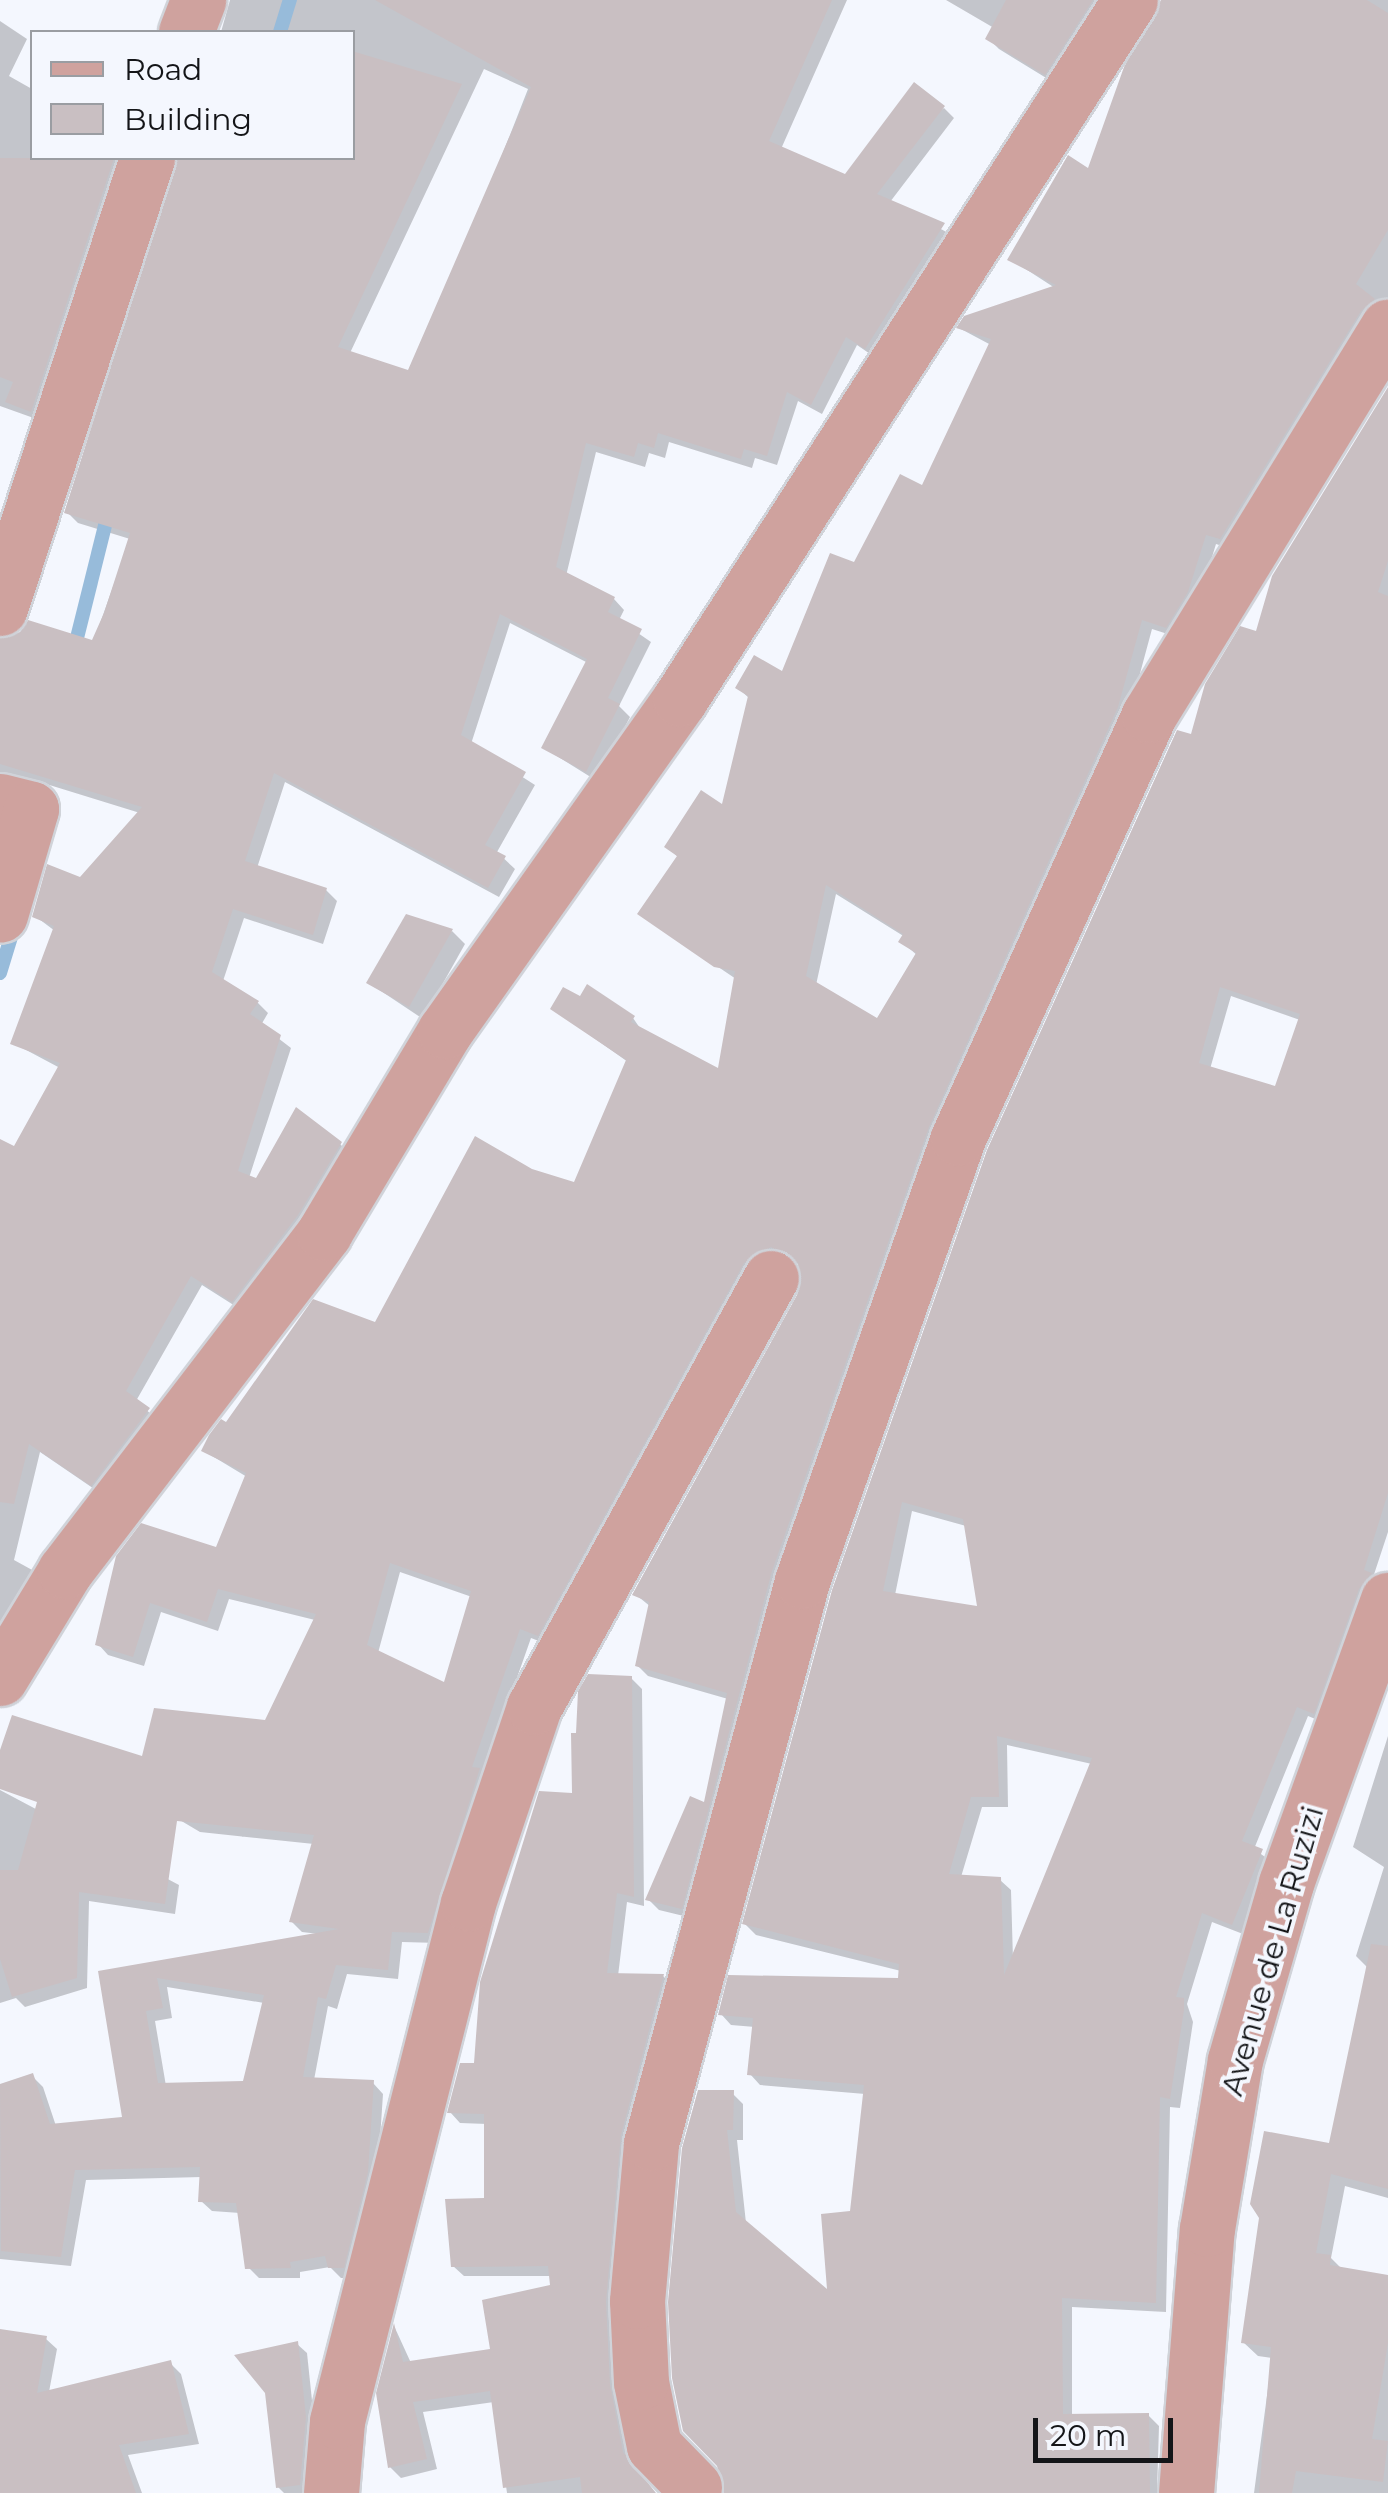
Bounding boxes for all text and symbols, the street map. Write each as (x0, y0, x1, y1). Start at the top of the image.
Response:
legend (30, 30, 355, 160)
text: Road (124, 51, 202, 88)
text: Building (124, 101, 252, 138)
street label: Avenue de La Ruzizi (1214, 1802, 1332, 2100)
scale bar (1038, 2398, 1178, 2460)
text: 20 m (1050, 2417, 1127, 2454)

